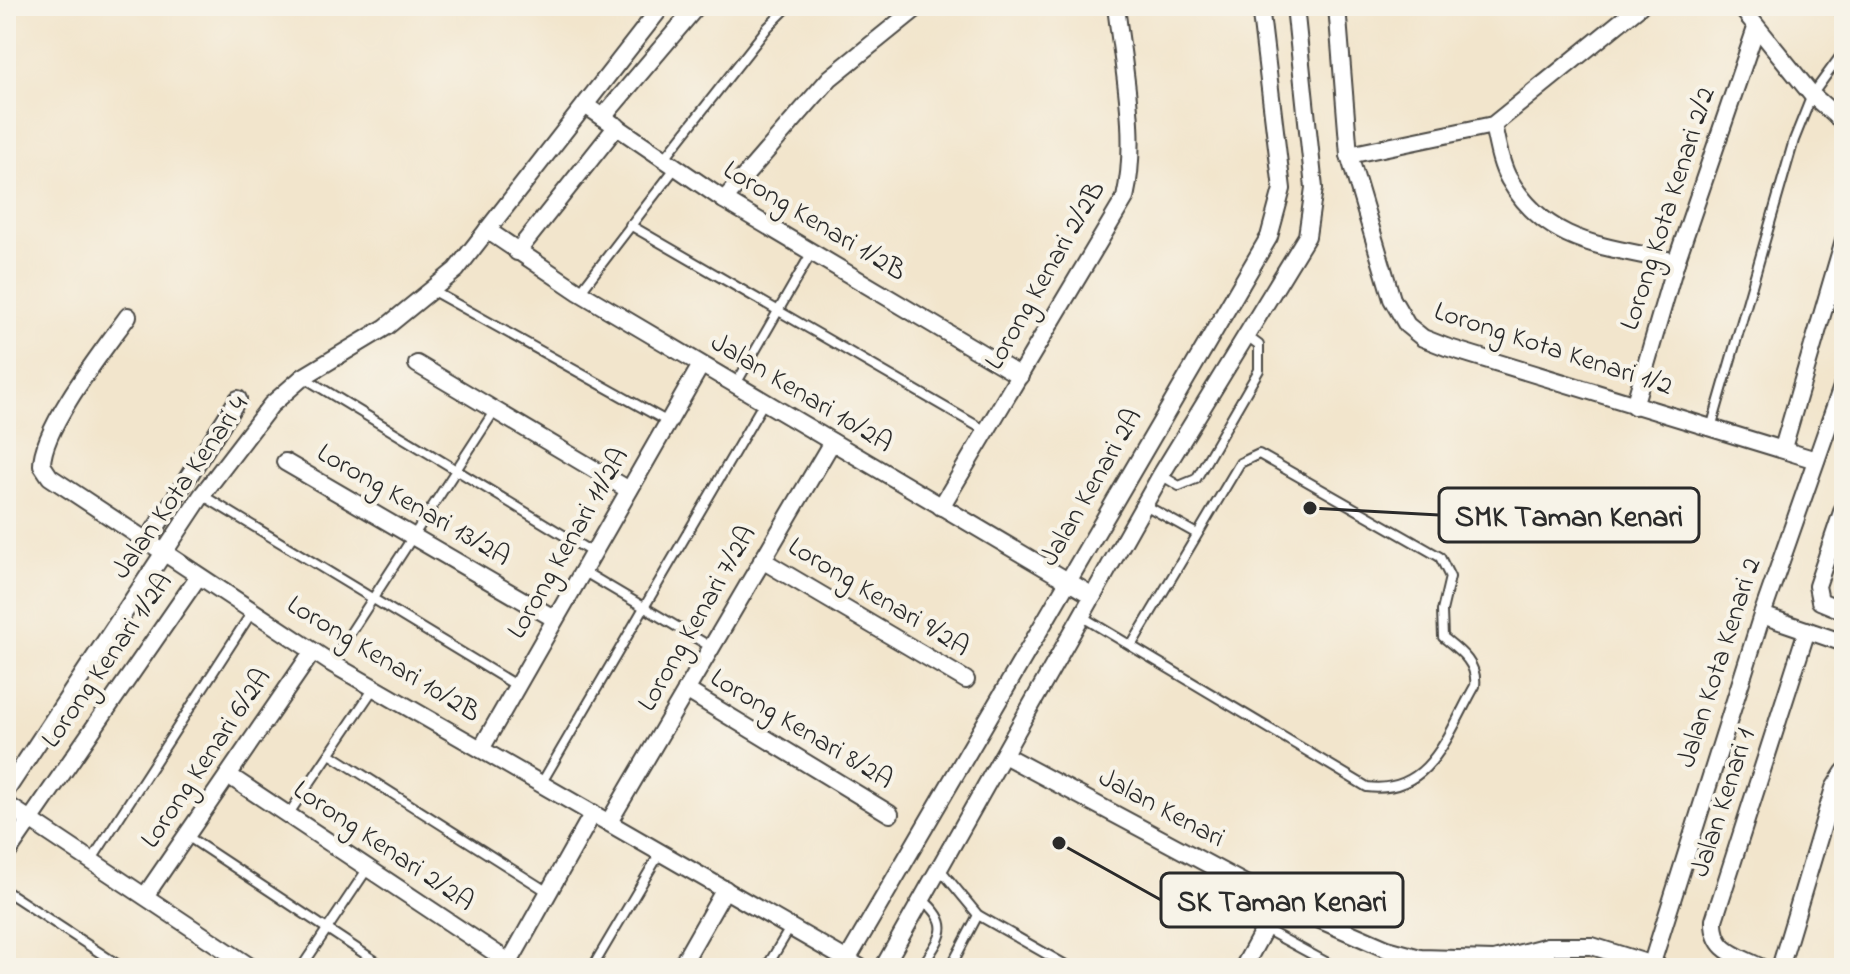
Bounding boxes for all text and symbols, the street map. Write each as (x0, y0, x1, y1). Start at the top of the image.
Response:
street label: Lorong Kota Kenari 2/2 (1610, 82, 1728, 336)
street label: Lorong Kenari 1/2B (714, 151, 914, 293)
street label: Lorong Kenari 2/2B (975, 174, 1117, 378)
street label: Lorong Kota Kenari 1/2 (1428, 292, 1678, 408)
street label: Jalan Kenari 10/2A (702, 323, 900, 465)
street label: Jalan Kota Kenari 4 (102, 387, 260, 588)
street label: Jalan Kenari 2A (1030, 401, 1154, 575)
street label: Lorong Kenari 13/2A (309, 434, 517, 578)
street label: Lorong Kenari 11/2A (497, 441, 641, 647)
callout: SMK Taman Kenari (1439, 488, 1699, 542)
text: SMK Taman Kenari (1455, 497, 1683, 541)
street label: Lorong Kenari 7/2A (628, 518, 768, 720)
street label: Lorong Kenari 9/2A (779, 527, 977, 669)
street label: Jalan Kota Kenari 2 (1667, 553, 1773, 773)
street label: Lorong Kenari 1/2A (32, 565, 184, 757)
street label: Lorong Kenari 10/2B (278, 586, 488, 734)
street label: Lorong Kenari 8/2A (701, 659, 901, 801)
street label: Lorong Kenari 6/2A (131, 661, 283, 857)
street label: Jalan Kenari 1 (1681, 723, 1767, 883)
street label: Jalan Kenari (1090, 758, 1232, 860)
street label: Lorong Kenari 2/2A (284, 771, 482, 923)
callout: SK Taman Kenari (1161, 873, 1403, 927)
text: SK Taman Kenari (1177, 882, 1387, 926)

